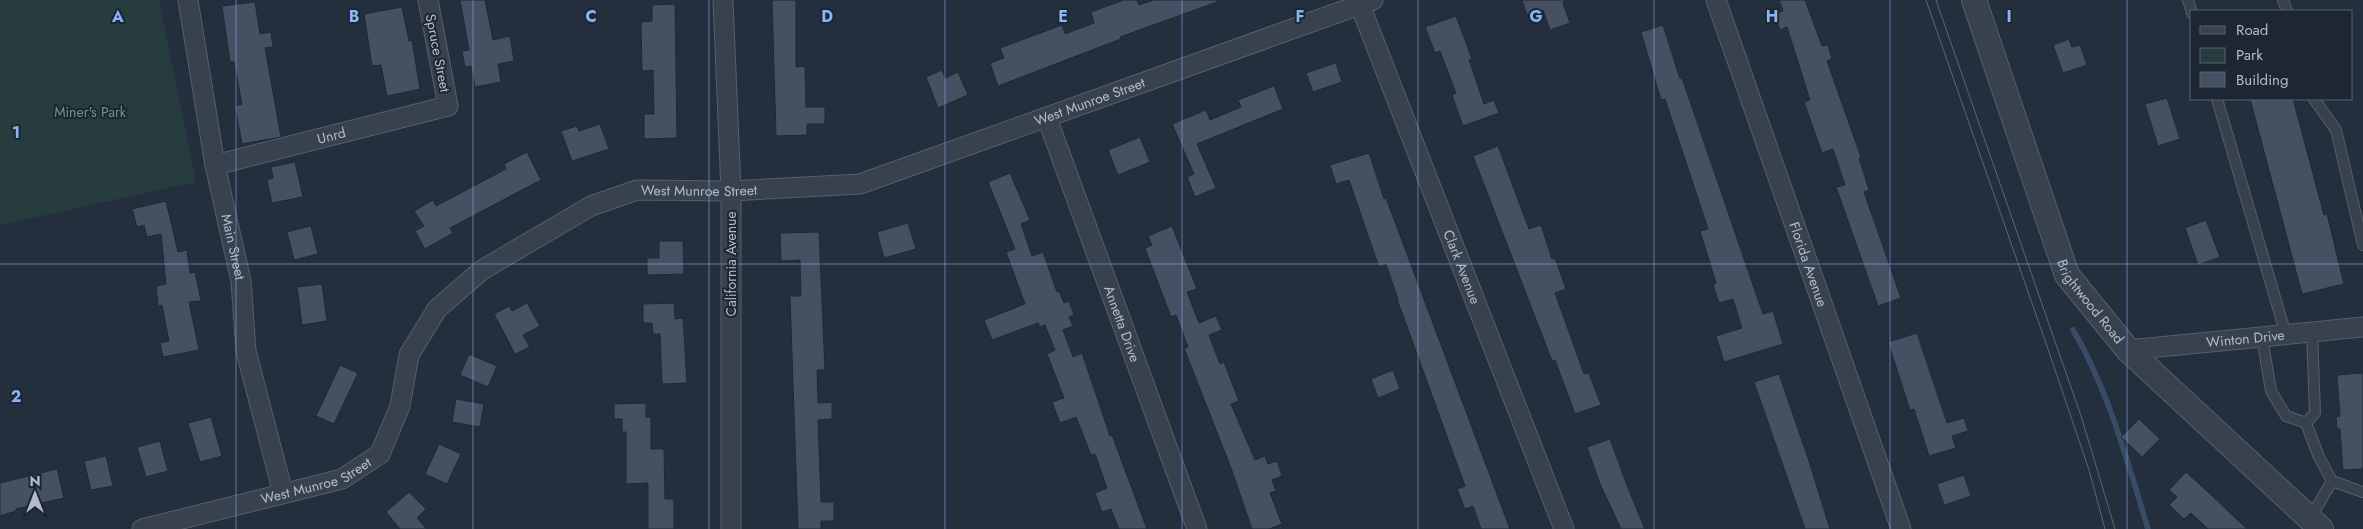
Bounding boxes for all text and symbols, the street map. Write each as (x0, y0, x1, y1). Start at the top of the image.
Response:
text: A (111, 5, 124, 28)
text: B (349, 5, 359, 28)
text: C (585, 5, 597, 28)
text: D (821, 5, 833, 28)
text: E (1058, 5, 1068, 28)
text: F (1296, 5, 1304, 28)
text: G (1529, 5, 1543, 28)
text: H (1766, 5, 1778, 28)
text: I (2006, 5, 2012, 28)
legend (2190, 10, 2353, 100)
street label: Spruce Street (421, 12, 456, 94)
text: Road (2236, 19, 2268, 41)
text: Park (2236, 44, 2263, 66)
text: Building (2236, 69, 2288, 91)
street label: West Munroe Street (1031, 72, 1148, 131)
park label: Miner's Park (54, 102, 127, 122)
text: 1 (12, 121, 20, 144)
street label: Unrd (315, 122, 348, 149)
street label: West Munroe Street (641, 180, 758, 201)
street label: California Avenue (721, 211, 741, 317)
street label: Main Street (216, 212, 251, 282)
street label: Florida Avenue (1784, 219, 1833, 310)
street label: Clark Avenue (1438, 227, 1485, 307)
street label: Brightwood Road (2052, 256, 2129, 348)
street label: Annetta Drive (1099, 283, 1145, 365)
street label: Winton Drive (2205, 325, 2286, 352)
text: 2 (11, 385, 21, 408)
street label: West Munroe Street (259, 452, 376, 509)
north arrow (10, 469, 60, 519)
text: N (29, 471, 41, 491)

